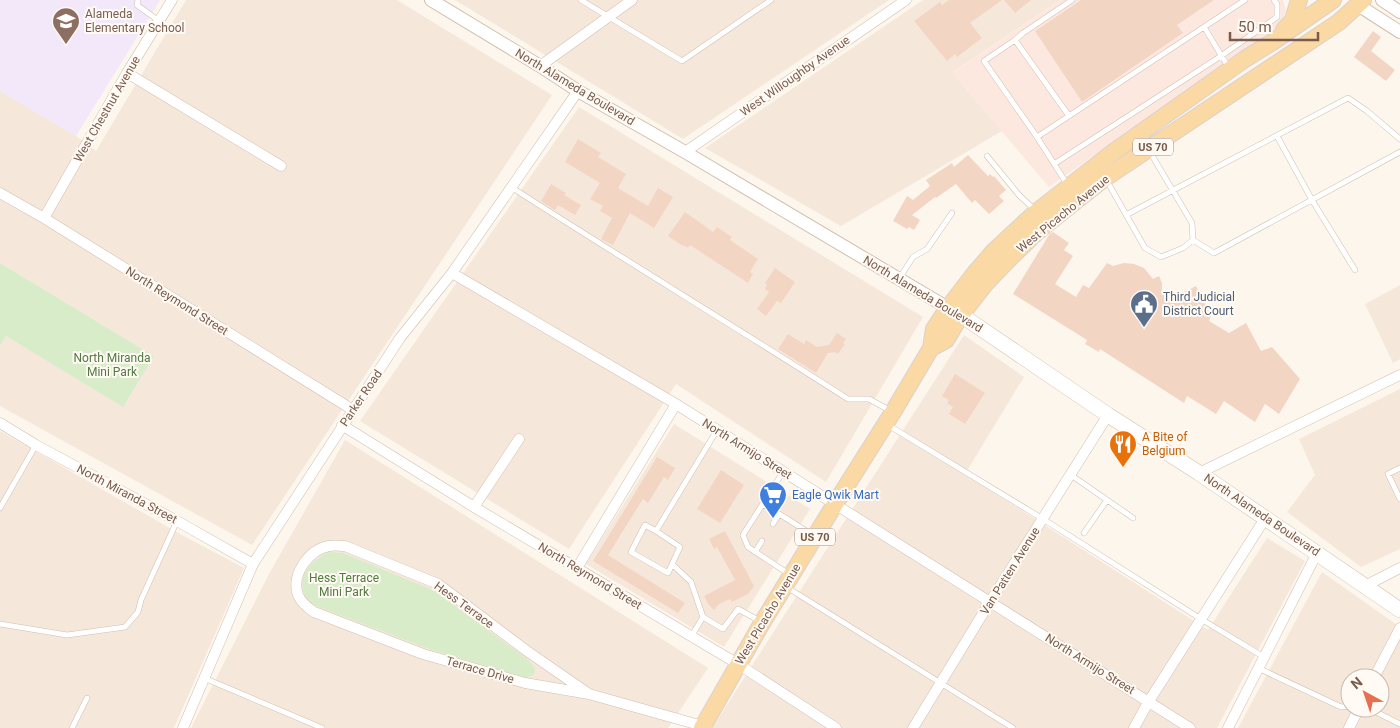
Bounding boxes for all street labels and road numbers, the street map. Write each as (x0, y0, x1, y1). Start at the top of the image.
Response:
street label: West Willoughby Avenue (737, 33, 853, 119)
street label: North Alameda Boulevard (513, 46, 637, 128)
street label: West Chestnut Avenue (71, 53, 143, 165)
road number: US 70 (1133, 138, 1173, 156)
street label: West Picacho Avenue (1014, 172, 1112, 256)
street label: North Alameda Boulevard (861, 253, 985, 335)
street label: North Reymond Street (123, 264, 231, 338)
street label: Parker Road (337, 367, 385, 429)
street label: North Armijo Street (700, 416, 794, 482)
street label: North Miranda Street (74, 462, 180, 526)
street label: North Alameda Boulevard (1201, 471, 1323, 559)
street label: Van Patten Avenue (977, 525, 1043, 617)
road number: US 70 (795, 528, 835, 546)
street label: North Reymond Street (536, 540, 644, 612)
street label: West Picacho Avenue (732, 561, 804, 667)
street label: Hess Terrace (432, 579, 496, 631)
street label: North Armijo Street (1043, 631, 1137, 697)
street label: Terrace Drive (444, 654, 516, 686)

